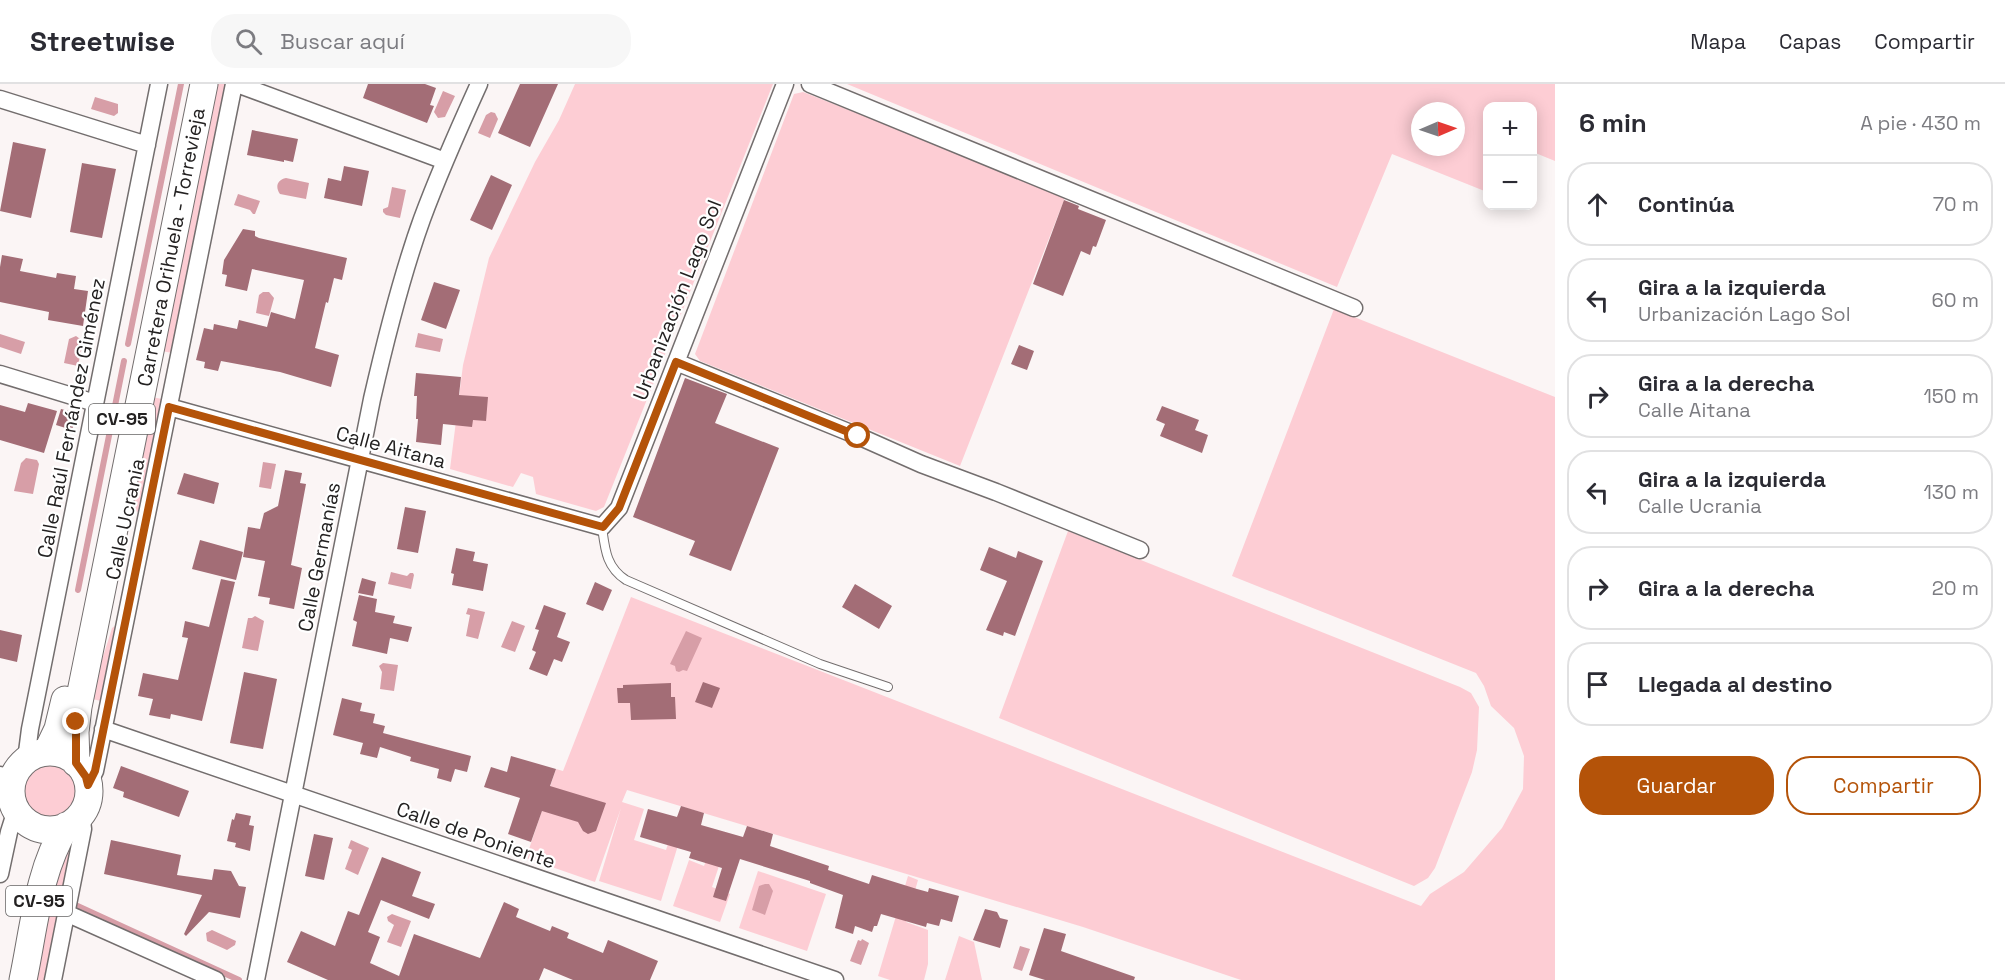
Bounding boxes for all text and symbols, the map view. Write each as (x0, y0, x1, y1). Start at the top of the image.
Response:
search box (211, 14, 631, 68)
text: Streetwise (30, 23, 175, 59)
icon: search (232, 25, 265, 58)
text: Buscar aquí (280, 27, 405, 55)
text: Mapa (1690, 28, 1746, 55)
text: Capas (1779, 28, 1841, 55)
text: Compartir (1874, 28, 1975, 55)
north arrow (1411, 102, 1465, 156)
map controls (1483, 102, 1537, 210)
button: + (1483, 102, 1537, 156)
street label: Carretera Orihuela - Torrevieja (131, 105, 211, 389)
text: 6 min (1579, 106, 1647, 140)
text: A pie · 430 m (1860, 110, 1981, 136)
button: − (1483, 156, 1537, 210)
icon: ahead (1581, 188, 1614, 221)
text: Continúa (1638, 190, 1734, 218)
text: 70 m (1933, 191, 1979, 217)
street label: Urbanización Lago Sol (627, 196, 727, 404)
text: Gira a la izquierda (1638, 273, 1826, 301)
street label: Calle Raúl Fernández Giménez (31, 276, 111, 560)
icon: left (1581, 284, 1614, 317)
text: 60 m (1932, 287, 1979, 313)
text: Urbanización Lago Sol (1638, 301, 1851, 327)
text: Gira a la derecha (1638, 369, 1815, 397)
icon: right (1581, 380, 1614, 413)
text: 150 m (1924, 383, 1979, 409)
text: Calle Aitana (1638, 397, 1751, 423)
road number: CV-95 (89, 404, 155, 434)
street label: Calle Aitana (333, 420, 449, 474)
route start (844, 422, 870, 448)
street label: Calle Ucrania (99, 456, 151, 582)
text: Gira a la izquierda (1638, 465, 1826, 493)
icon: left (1581, 476, 1614, 509)
text: 130 m (1923, 479, 1979, 505)
street label: Calle Germanías (292, 480, 346, 634)
text: Calle Ucrania (1638, 493, 1762, 519)
icon: right (1581, 572, 1614, 605)
text: Gira a la derecha (1638, 574, 1815, 602)
text: 20 m (1932, 575, 1979, 601)
icon: arrive (1581, 668, 1614, 701)
text: Llegada al destino (1638, 670, 1832, 698)
route end (62, 708, 88, 734)
button: Guardar (1579, 756, 1774, 815)
button: Compartir (1786, 756, 1981, 815)
street label: Calle de Poniente (393, 796, 559, 874)
road number: CV-95 (6, 886, 72, 916)

